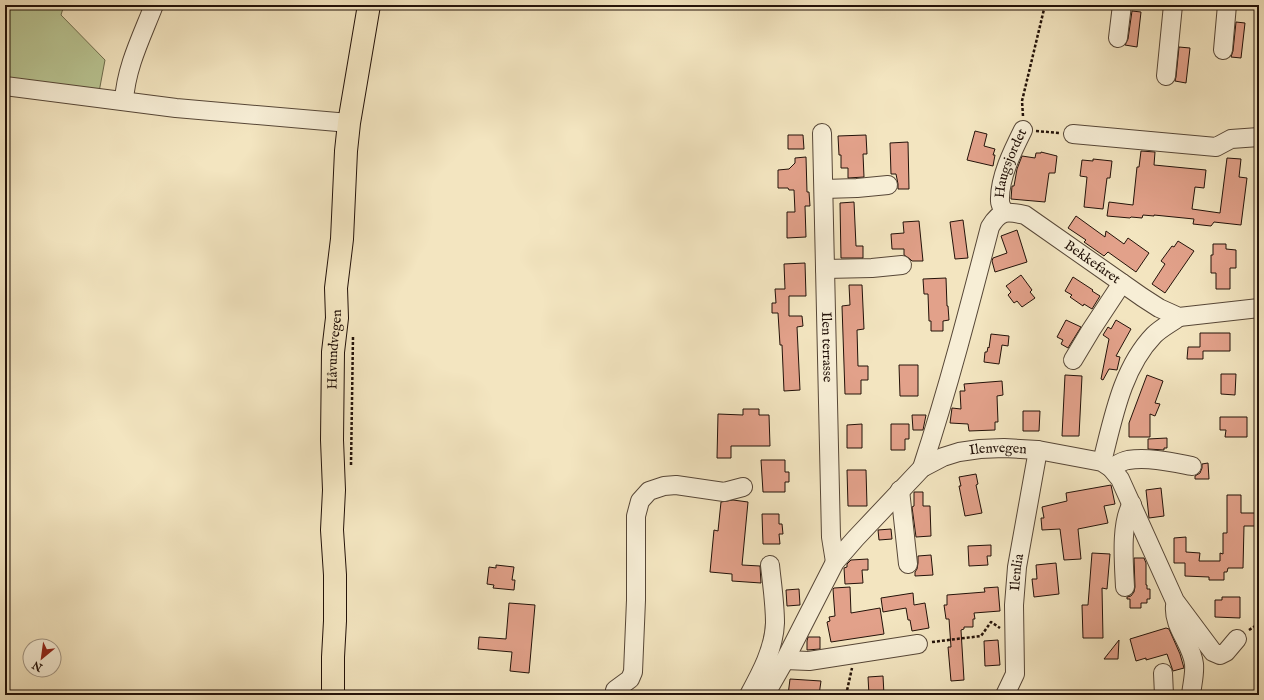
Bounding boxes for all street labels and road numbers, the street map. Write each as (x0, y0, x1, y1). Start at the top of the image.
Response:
street label: Haugsjordet (991, 126, 1031, 199)
street label: Bekkefaret (1061, 236, 1124, 288)
street label: Håvundvegen (324, 308, 346, 390)
street label: Ilen terrasse (817, 311, 837, 383)
street label: Ilenvegen (968, 439, 1028, 459)
street label: Ilenlia (1006, 551, 1028, 592)

